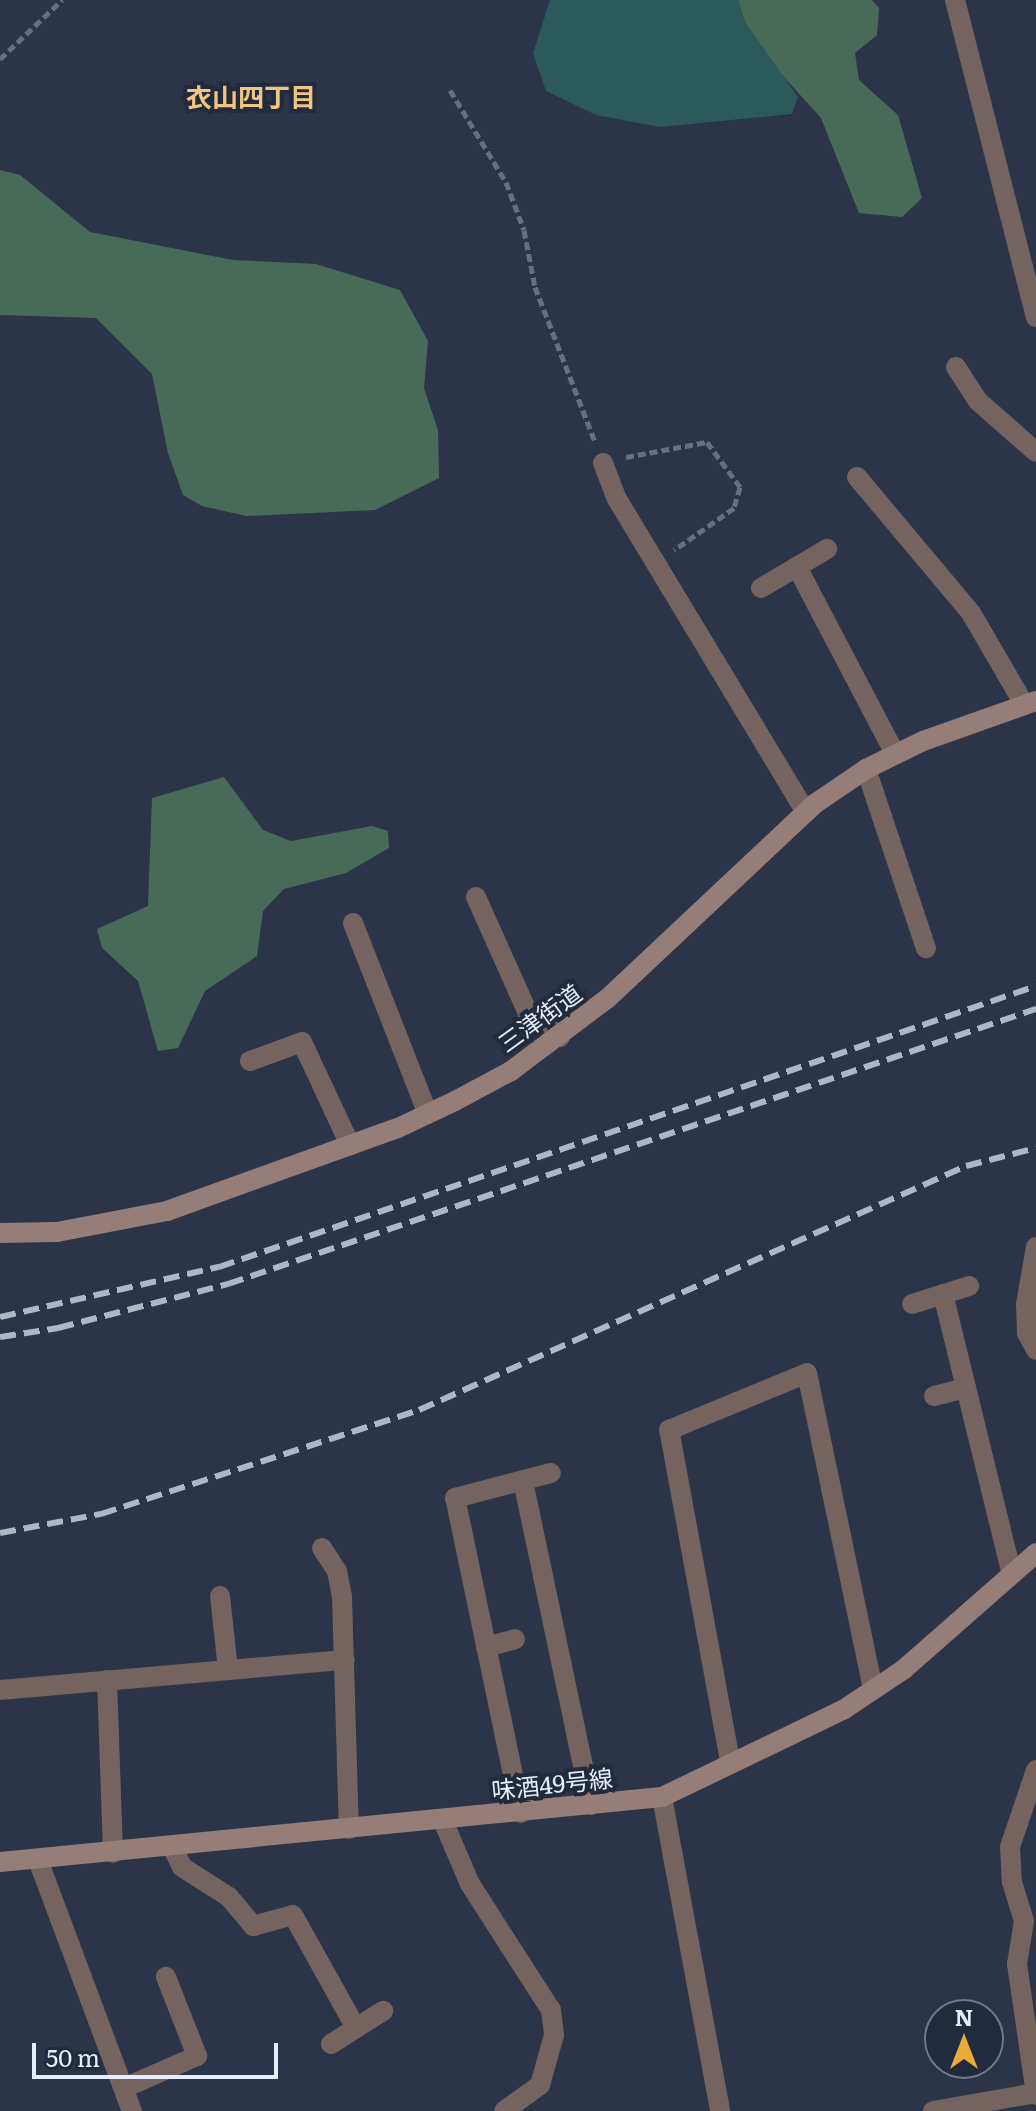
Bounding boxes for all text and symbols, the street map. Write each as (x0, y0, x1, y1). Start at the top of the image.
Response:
district label: 衣山四丁目 (186, 80, 316, 112)
street label: 三津街道 (492, 977, 586, 1057)
street label: 味酒49号線 (490, 1762, 614, 1804)
north arrow (924, 1999, 1004, 2079)
text: N (955, 2000, 973, 2033)
scale bar (36, 2027, 282, 2077)
text: 50 m (46, 2039, 100, 2074)

